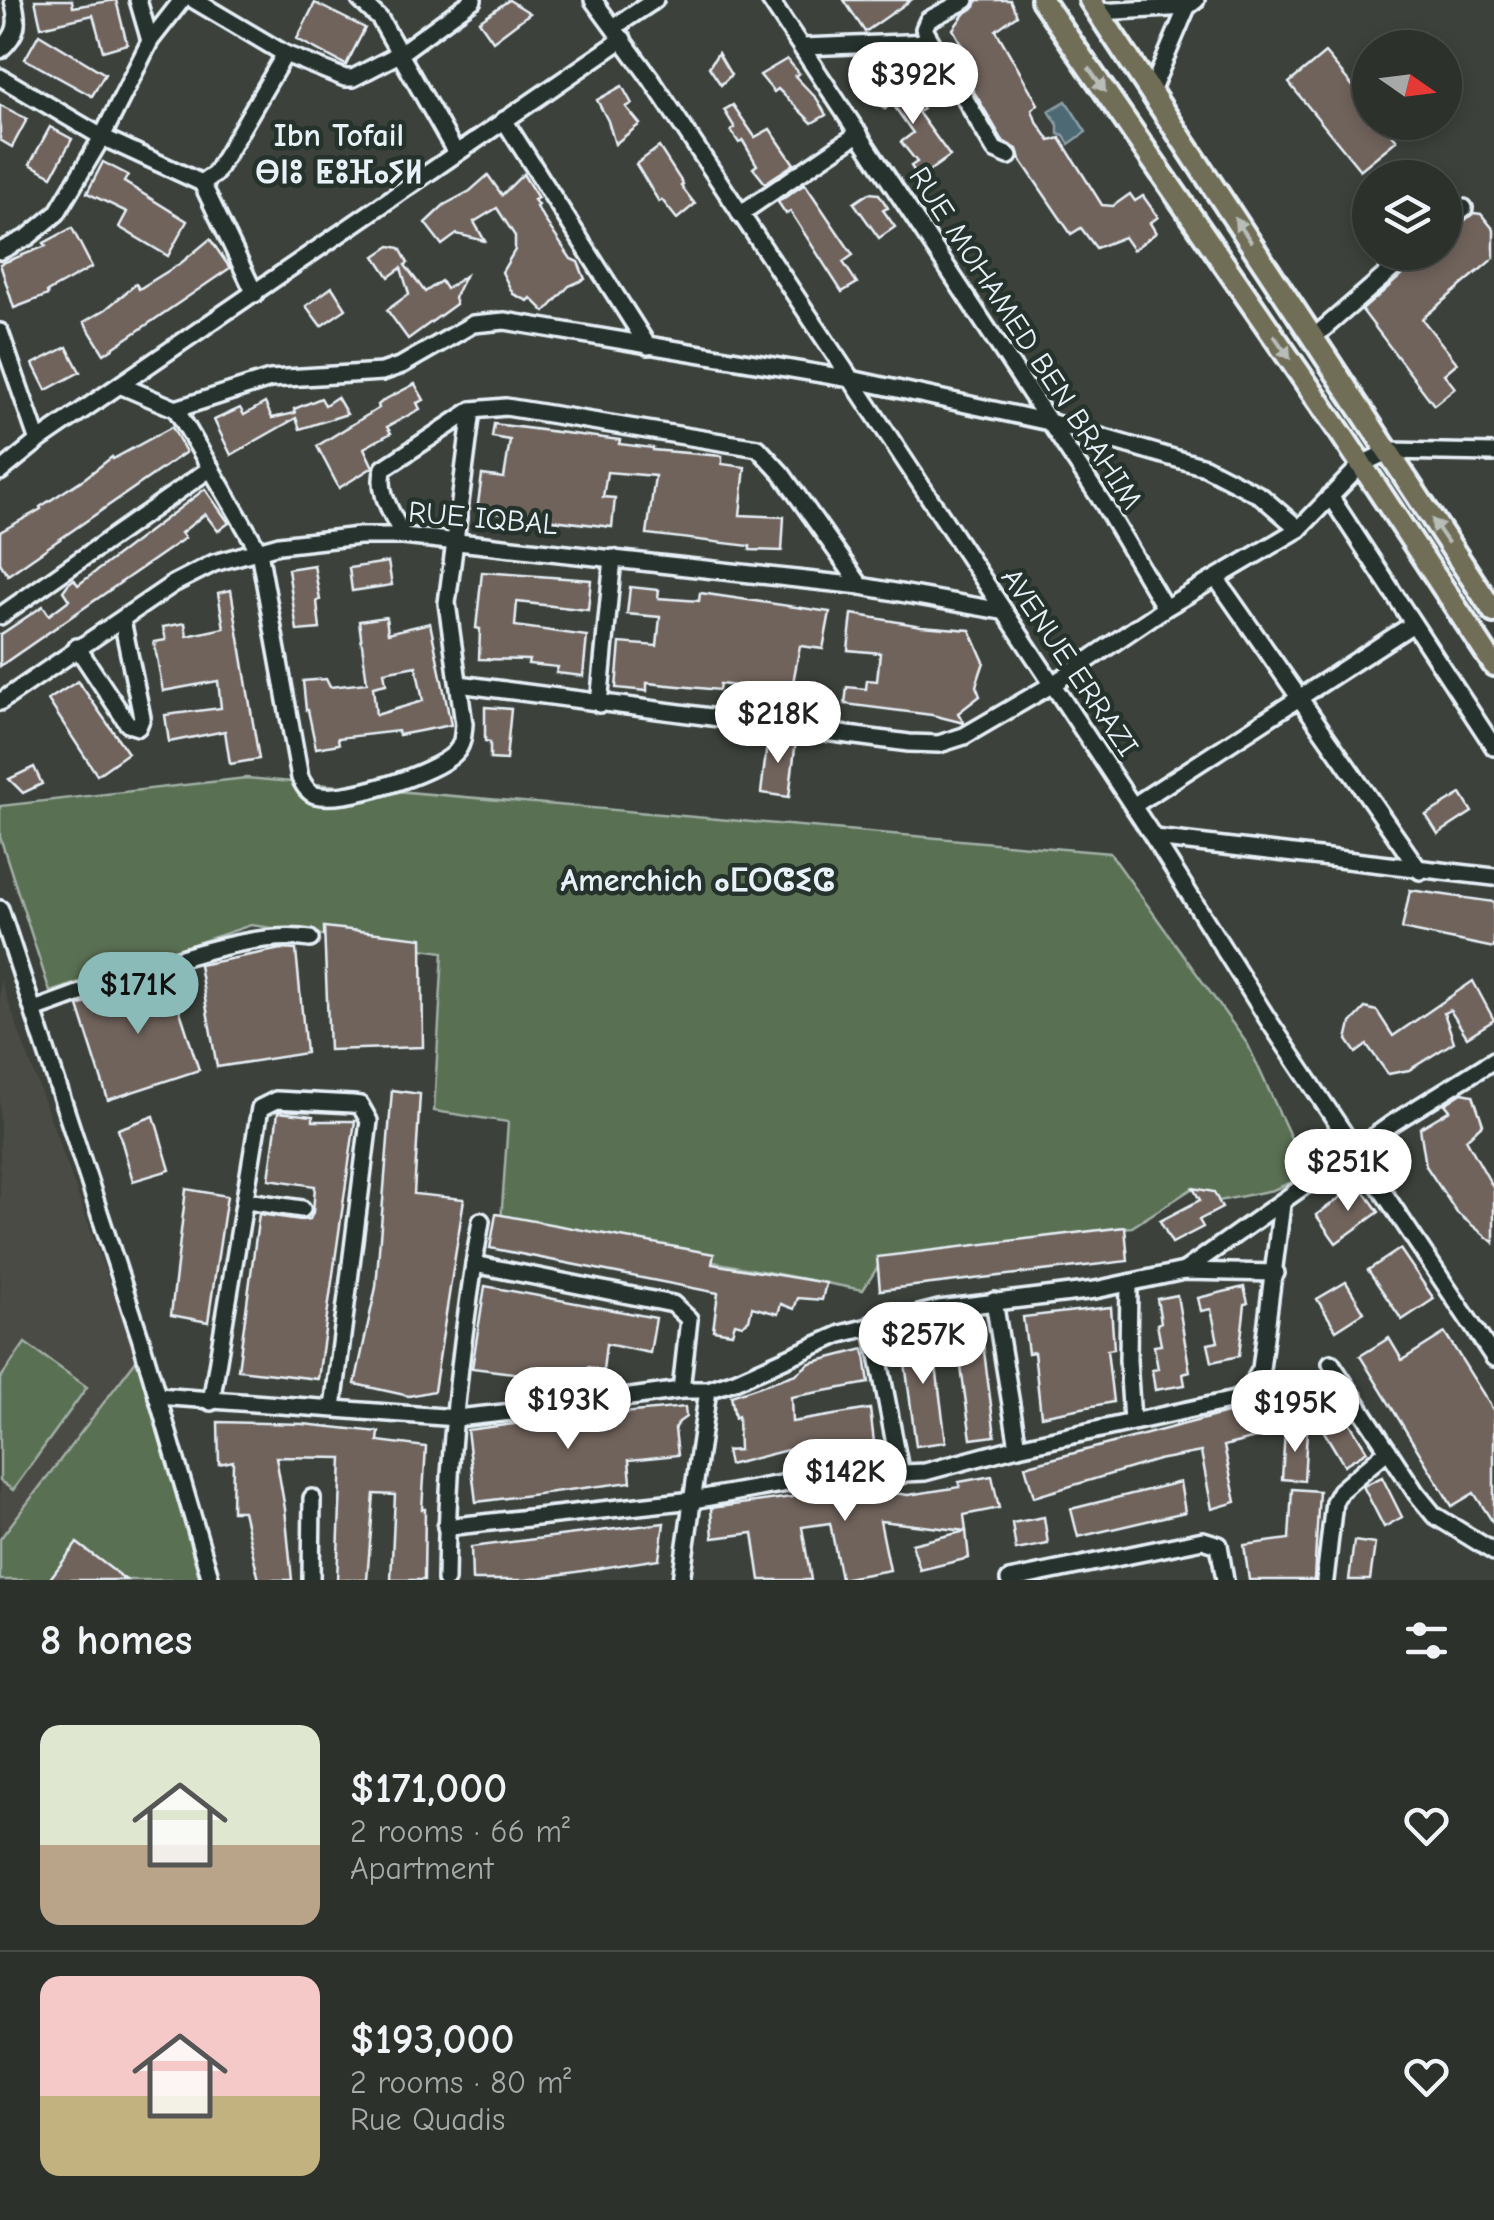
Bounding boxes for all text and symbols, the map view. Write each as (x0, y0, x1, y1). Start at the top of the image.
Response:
north arrow (1352, 30, 1462, 140)
map controls (1352, 30, 1462, 270)
pin: $392K (843, 42, 983, 127)
text: $392K (870, 56, 956, 93)
one-way arrow (1087, 67, 1106, 94)
district label: Ibn Tofail ⴱⵏⵓ ⵟⵓⴼⴰⵢⵍ (255, 117, 423, 191)
street label: RUE MOHAMED BEN BRAHIM (902, 160, 1150, 516)
button: layers (1352, 160, 1462, 270)
one-way arrow (1234, 216, 1252, 243)
one-way arrow (1273, 334, 1291, 361)
street label: RUE IQBAL (407, 495, 559, 542)
one-way arrow (1431, 517, 1450, 545)
street label: AVENUE ERRAZI (994, 562, 1145, 763)
pin: $218K (708, 681, 848, 766)
text: $218K (737, 695, 819, 732)
district label: Amerchich ⴰⵎⵔⵛⵉⵛ (561, 862, 835, 899)
pin: $171K (68, 952, 208, 1037)
text: $171K (100, 966, 176, 1003)
pin: $251K (1278, 1129, 1418, 1214)
text: $251K (1307, 1143, 1389, 1180)
pin: $257K (853, 1302, 993, 1387)
text: $257K (881, 1316, 965, 1353)
pin: $193K (498, 1367, 638, 1452)
pin: $195K (1225, 1370, 1365, 1455)
text: $193K (527, 1381, 609, 1418)
text: $195K (1253, 1384, 1337, 1421)
pin: $142K (775, 1439, 915, 1524)
text: $142K (805, 1453, 885, 1490)
icon: filters (1399, 1613, 1454, 1668)
text: 8 homes (40, 1616, 192, 1665)
text: $171,000 (350, 1764, 507, 1813)
icon: home (120, 1765, 240, 1885)
icon: heart (1399, 1798, 1454, 1853)
text: 2 rooms · 66 m² (350, 1813, 570, 1850)
text: Apartment (350, 1850, 493, 1887)
text: $193,000 (350, 2015, 515, 2064)
icon: home (120, 2016, 240, 2136)
icon: heart (1399, 2049, 1454, 2104)
text: 2 rooms · 80 m² (350, 2064, 571, 2101)
text: Rue Quadis (350, 2101, 505, 2138)

